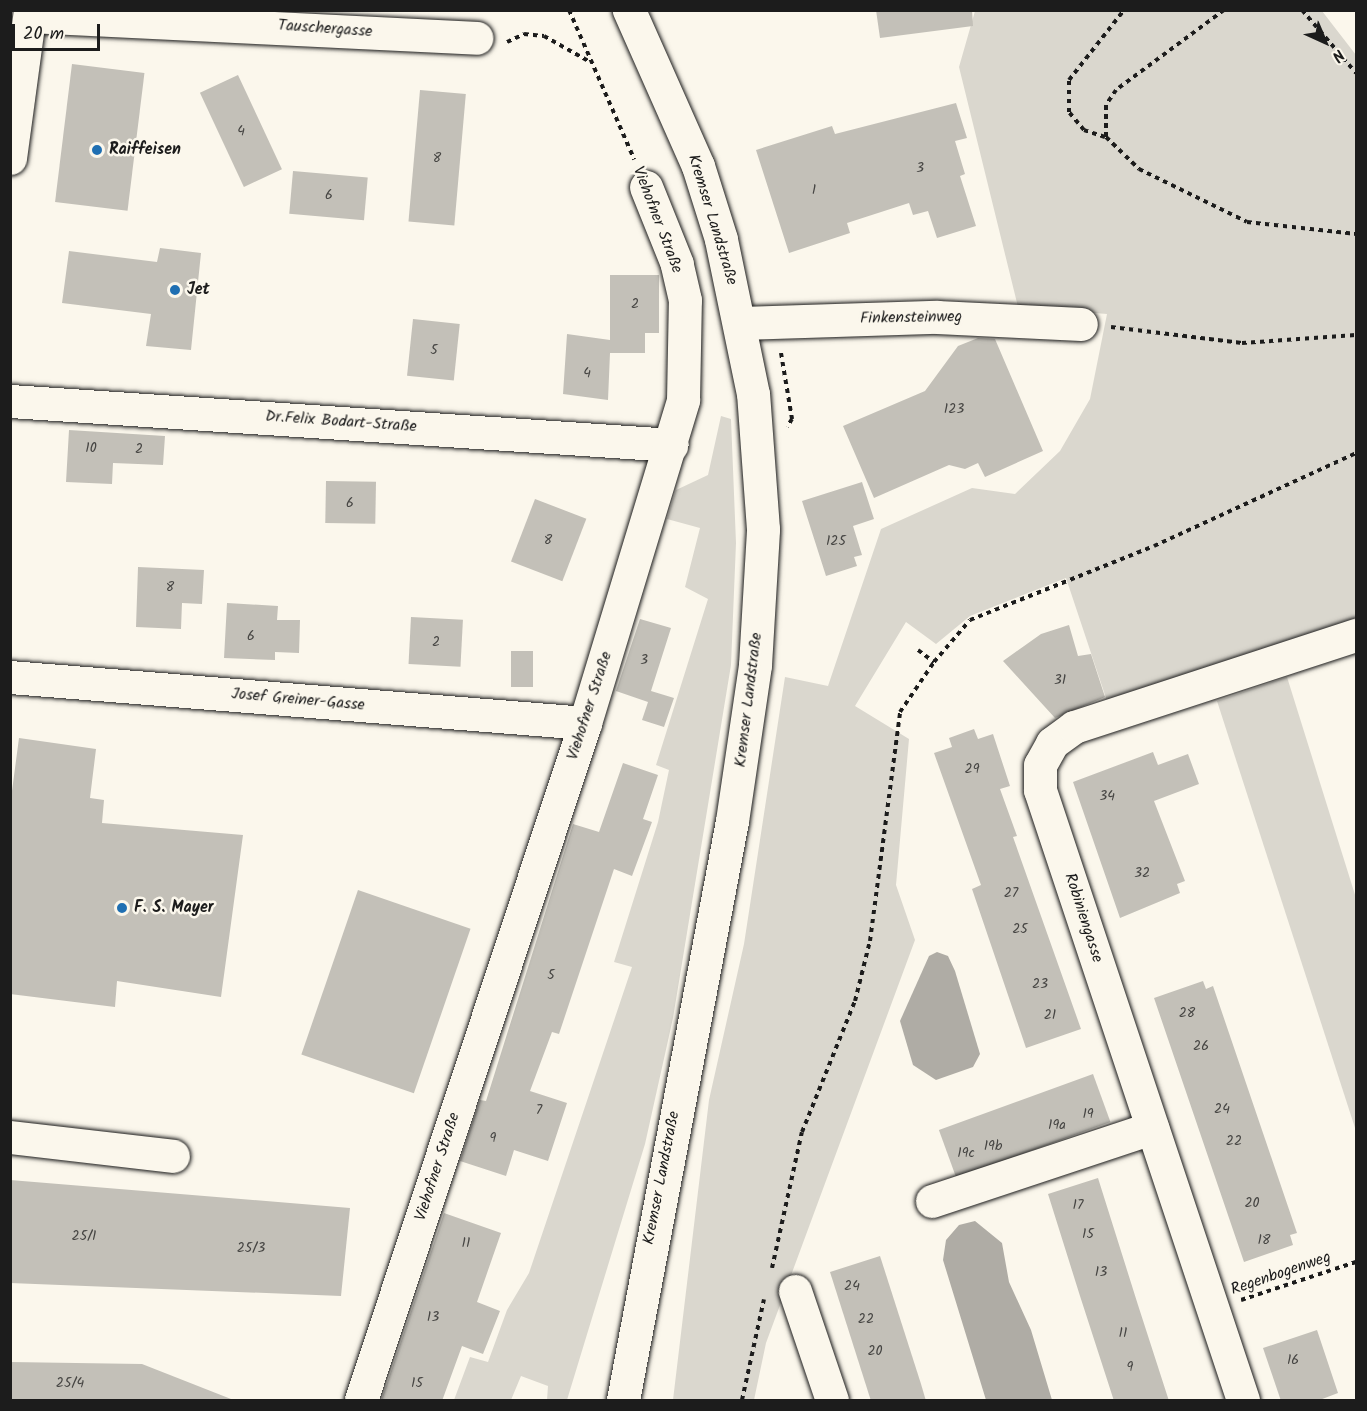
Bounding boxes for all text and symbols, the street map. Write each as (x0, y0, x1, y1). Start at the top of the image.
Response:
scale bar (15, 12, 104, 50)
north arrow (1295, 12, 1355, 72)
street label: Tauschergasse (277, 16, 373, 42)
text: 20 m (23, 20, 64, 49)
text: N (1326, 43, 1350, 68)
house number: 4 (237, 123, 245, 139)
place label: Raiffeisen (109, 140, 181, 160)
marker: Raiffeisen (90, 143, 104, 157)
house number: 8 (433, 150, 441, 166)
street label: Kremser Landstraße (683, 152, 741, 288)
house number: 3 (916, 160, 924, 176)
street label: Viehofner Straße (628, 164, 686, 276)
house number: 1 (812, 182, 816, 198)
house number: 6 (325, 187, 333, 203)
place label: Jet (187, 280, 210, 300)
marker: Jet (168, 283, 182, 297)
house number: 2 (631, 296, 639, 312)
street label: Finkensteinweg (860, 308, 962, 328)
house number: 5 (430, 342, 438, 358)
house number: 4 (583, 365, 591, 381)
house number: 123 (944, 401, 964, 417)
street label: Dr.Felix Bodart-Straße (265, 407, 417, 437)
house number: 10 (85, 440, 97, 456)
house number: 2 (135, 441, 143, 457)
house number: 6 (346, 495, 354, 511)
house number: 8 (544, 532, 552, 548)
house number: 125 (826, 533, 846, 549)
house number: 8 (166, 579, 174, 595)
house number: 6 (247, 628, 255, 644)
street label: Kremser Landstraße (731, 632, 767, 768)
house number: 2 (432, 634, 440, 650)
street label: Viehofner Straße (563, 649, 617, 763)
house number: 3 (640, 652, 648, 668)
house number: 31 (1054, 672, 1066, 688)
street label: Josef Greiner-Gasse (231, 685, 365, 715)
house number: 29 (965, 761, 979, 777)
house number: 34 (1099, 788, 1115, 804)
house number: 32 (1134, 865, 1150, 881)
street label: Robiniengasse (1060, 871, 1106, 965)
house number: 27 (1004, 885, 1018, 901)
place label: F. S. Mayer (134, 898, 214, 918)
marker: F. S. Mayer (115, 901, 129, 915)
house number: 25 (1012, 921, 1028, 937)
house number: 5 (547, 967, 555, 983)
house number: 23 (1032, 976, 1048, 992)
house number: 28 (1179, 1005, 1195, 1021)
house number: 21 (1044, 1007, 1056, 1023)
house number: 26 (1193, 1038, 1209, 1054)
house number: 24 (1214, 1101, 1230, 1117)
house number: 7 (536, 1102, 542, 1118)
house number: 19 (1082, 1106, 1094, 1122)
street label: Viehofner Straße (411, 1110, 465, 1224)
street label: Kremser Landstraße (640, 1110, 684, 1246)
house number: 19a (1048, 1117, 1066, 1133)
house number: 9 (490, 1130, 496, 1146)
house number: 22 (1226, 1133, 1242, 1149)
house number: 19b (984, 1138, 1002, 1154)
house number: 19c (957, 1145, 975, 1161)
house number: 20 (1244, 1195, 1260, 1211)
house number: 17 (1073, 1197, 1083, 1213)
house number: 15 (1082, 1226, 1094, 1242)
house number: 25/1 (71, 1228, 97, 1244)
house number: 18 (1258, 1232, 1270, 1248)
house number: 11 (462, 1235, 470, 1251)
house number: 25/3 (237, 1240, 265, 1256)
street label: Regenbogenweg (1229, 1248, 1333, 1300)
house number: 13 (1095, 1264, 1107, 1280)
house number: 24 (844, 1278, 860, 1294)
house number: 13 (427, 1309, 439, 1325)
house number: 22 (858, 1311, 874, 1327)
house number: 11 (1119, 1325, 1127, 1341)
house number: 20 (867, 1343, 883, 1359)
house number: 16 (1287, 1352, 1299, 1368)
house number: 9 (1127, 1359, 1133, 1375)
house number: 25/4 (56, 1375, 84, 1391)
house number: 15 (411, 1375, 423, 1391)

